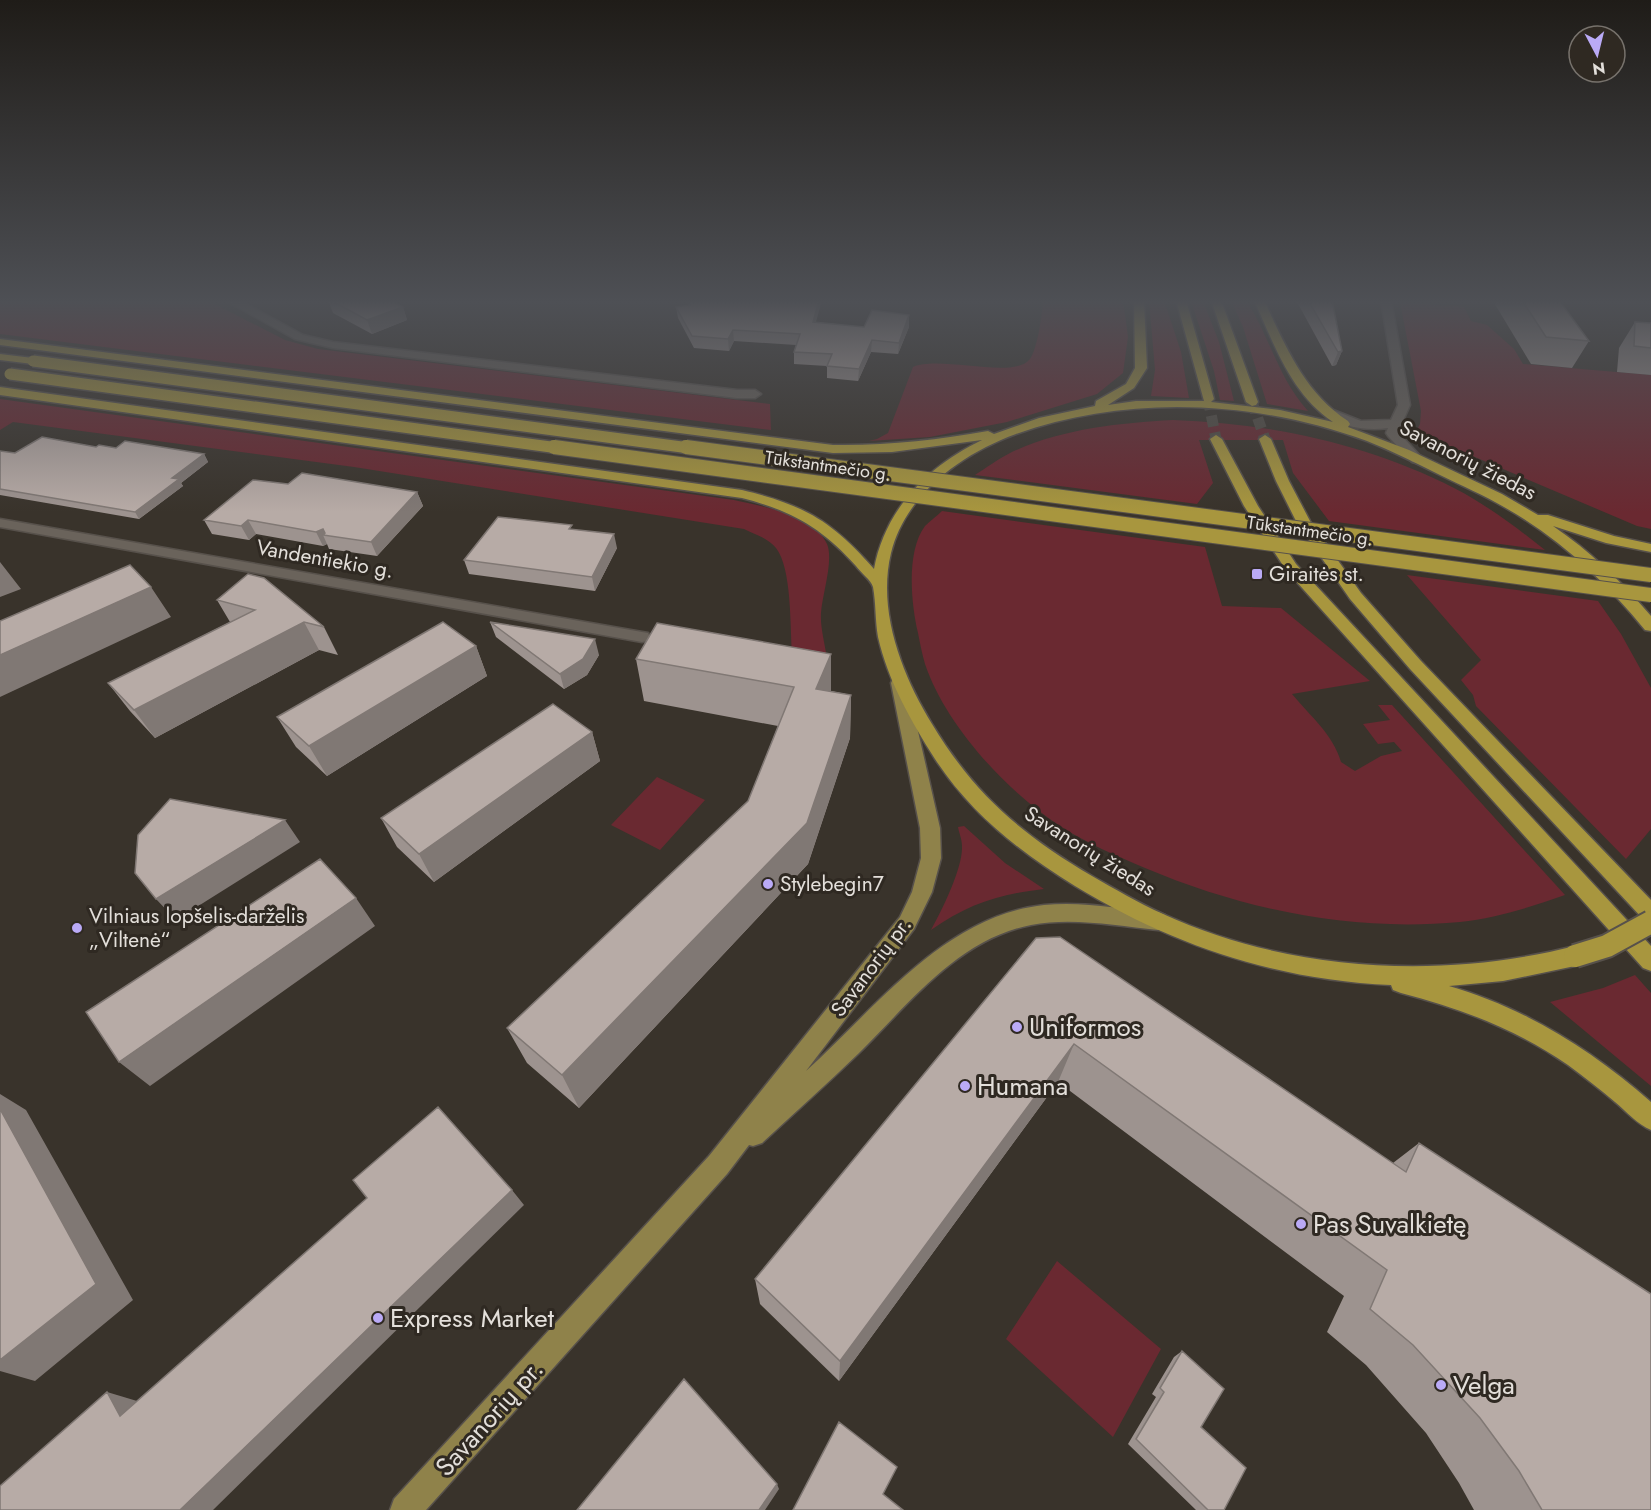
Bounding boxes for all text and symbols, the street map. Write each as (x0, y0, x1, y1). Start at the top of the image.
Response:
north arrow (1567, 24, 1627, 84)
text: N (1591, 56, 1606, 81)
street label: Savanorių žiedas (1394, 413, 1542, 507)
street label: Tūkstantmečio g. (763, 444, 893, 488)
street label: Tūkstantmečio g. (1245, 509, 1375, 553)
street label: Vandentiekio g. (254, 532, 396, 586)
place label: Giraitės st. (1269, 559, 1364, 589)
marker: Giraitės st. (1250, 567, 1264, 581)
street label: Savanorių žiedas (1019, 799, 1161, 903)
place label: Stylebegin7 (780, 869, 884, 899)
marker: Stylebegin7 (761, 877, 775, 891)
place label: Vilniaus lopšelis-darželis „Viltenė“ (89, 901, 304, 955)
street label: Savanorių pr. (824, 911, 918, 1023)
marker: Vilniaus lopšelis-darželis „Viltenė“ (70, 921, 84, 935)
place label: Uniformos (1029, 1008, 1141, 1046)
marker: Uniformos (1010, 1020, 1024, 1034)
place label: Humana (977, 1067, 1068, 1105)
marker: Humana (958, 1079, 972, 1093)
place label: Pas Suvalkietę (1313, 1205, 1466, 1243)
marker: Pas Suvalkietę (1294, 1217, 1308, 1231)
place label: Express Market (390, 1299, 555, 1337)
marker: Express Market (371, 1311, 385, 1325)
street label: Savanorių pr. (426, 1351, 552, 1485)
place label: Velga (1453, 1366, 1515, 1404)
marker: Velga (1434, 1378, 1448, 1392)

